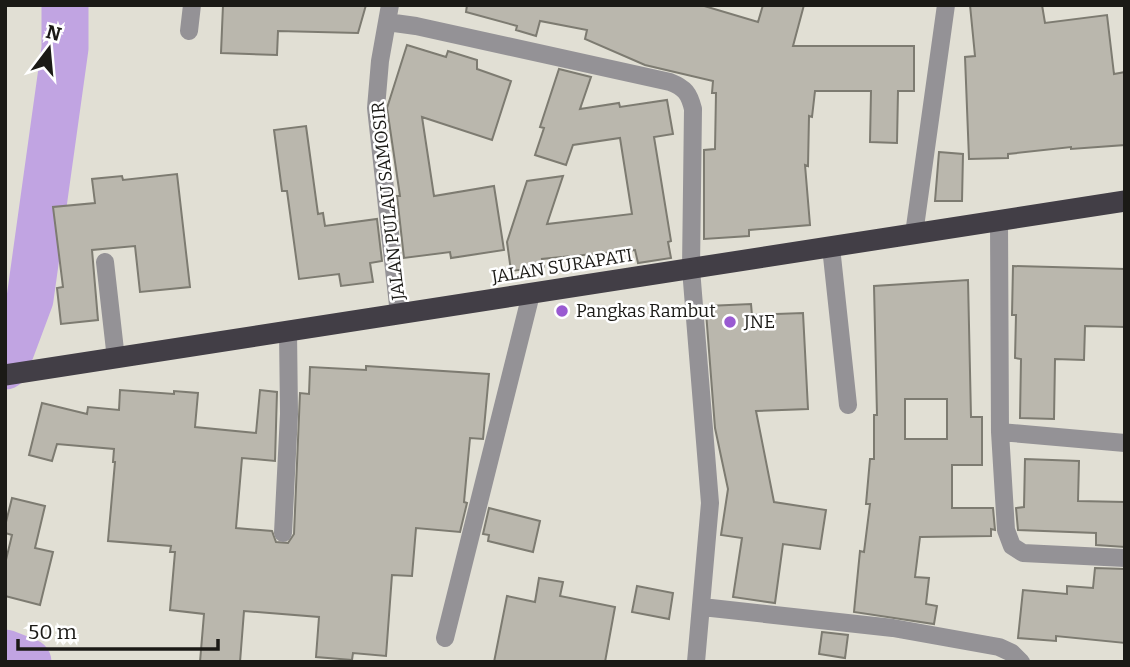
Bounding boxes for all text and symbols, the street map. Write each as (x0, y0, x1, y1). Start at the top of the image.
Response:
north arrow (14, 14, 84, 84)
text: N (43, 20, 64, 46)
street label: JALAN PULAU SAMOSIR (367, 100, 409, 302)
street label: JALAN SURAPATI (489, 244, 634, 288)
place label: Pangkas Rambut (576, 300, 716, 322)
marker: Pangkas Rambut (554, 303, 570, 319)
place label: JNE (743, 311, 775, 333)
marker: JNE (722, 314, 738, 330)
scale bar (18, 608, 217, 652)
text: 50 m (28, 619, 77, 645)

